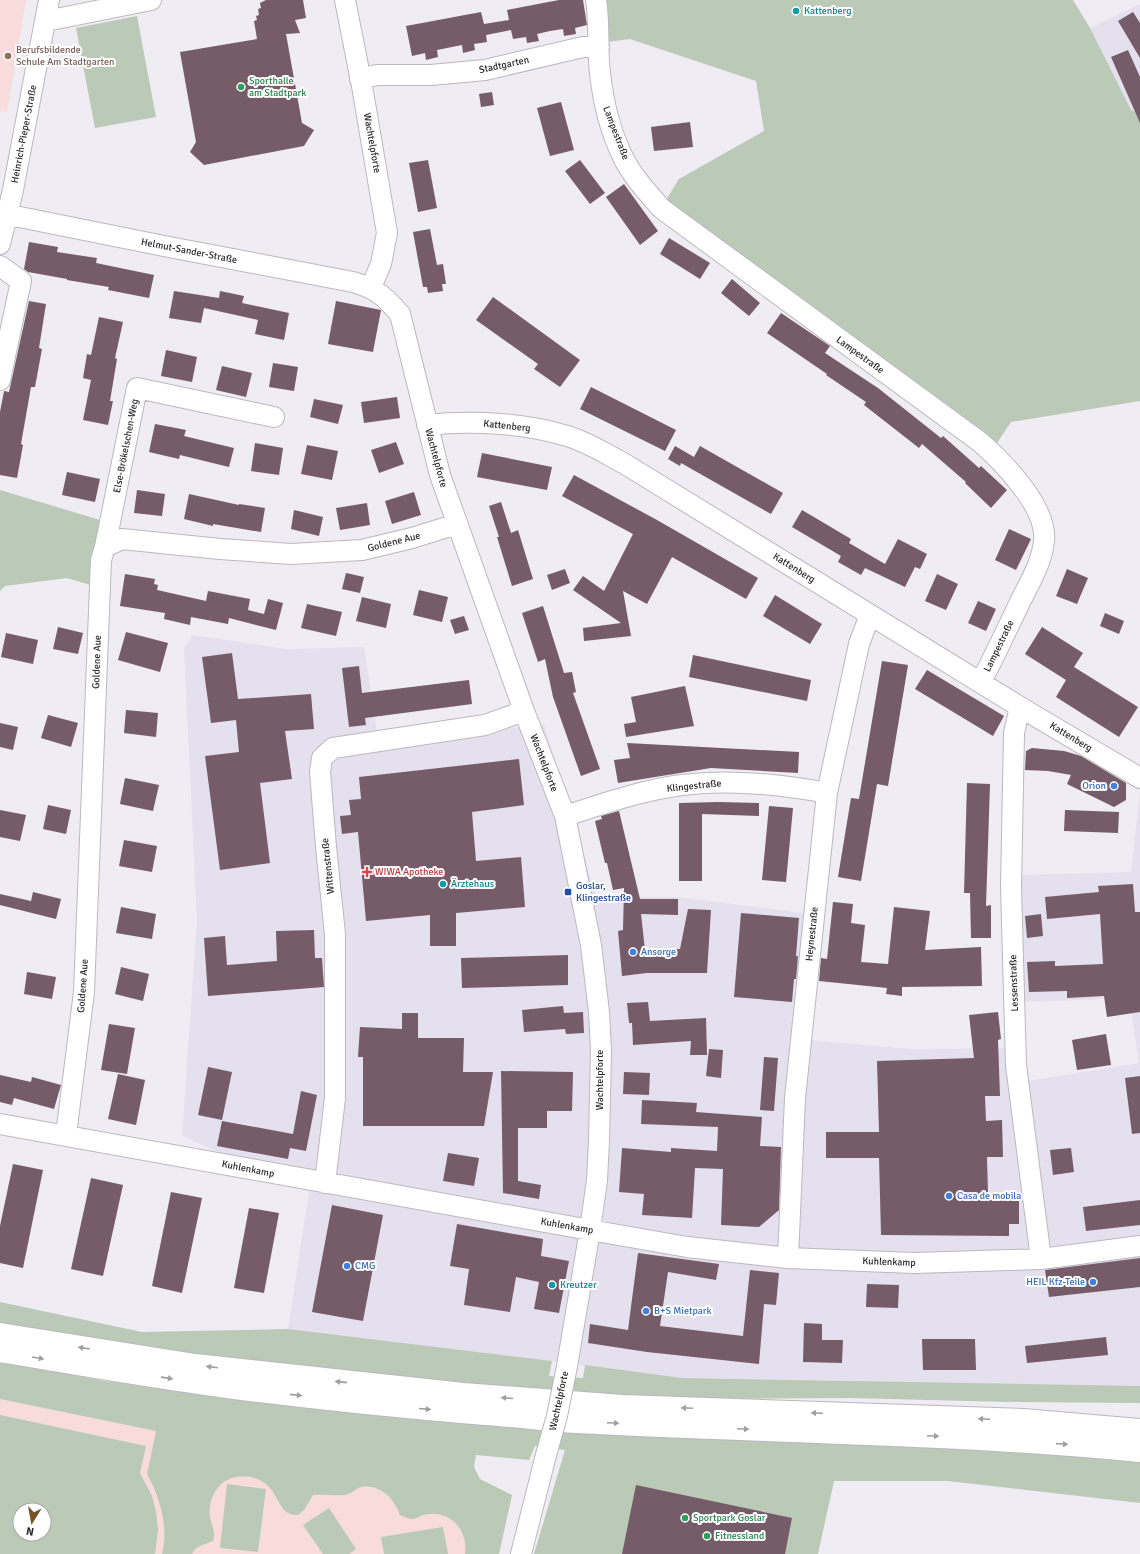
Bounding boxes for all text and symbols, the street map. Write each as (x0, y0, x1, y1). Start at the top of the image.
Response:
place label: Kattenberg (804, 5, 851, 17)
marker: Kattenberg (791, 6, 801, 16)
place label: Berufsbildende Schule Am Stadtgarten (16, 44, 114, 68)
marker: Berufsbildende Schule Am Stadtgarten (3, 51, 13, 61)
street label: Stadtgarten (478, 54, 530, 76)
place label: Sporthalle am Stadtpark (249, 75, 306, 99)
marker: Sporthalle am Stadtpark (236, 82, 246, 92)
street label: Heinrich-Pieper-Straße (9, 84, 39, 184)
street label: Lampestraße (600, 105, 632, 161)
street label: Wachtelpforte (361, 112, 383, 174)
street label: Helmut-Sander-Straße (140, 236, 238, 266)
street label: Lampestraße (834, 334, 886, 376)
street label: Else-Brökelschen-Weg (111, 398, 141, 494)
street label: Kattenberg (483, 418, 531, 434)
street label: Wachtelpforte (422, 427, 450, 489)
street label: Goldene Aue (366, 530, 422, 554)
street label: Kattenberg (771, 550, 817, 586)
street label: Lampestraße (981, 618, 1017, 674)
street label: Goldene Aue (90, 635, 104, 689)
street label: Kattenberg (1048, 720, 1094, 754)
street label: Wachtelpforte (528, 732, 560, 794)
street label: Klingestraße (666, 777, 722, 795)
place label: Orion (1082, 780, 1106, 792)
marker: Orion (1109, 781, 1119, 791)
street label: Wittenstraße (319, 837, 337, 895)
place label: WIWA Apotheke (375, 866, 443, 878)
marker: WIWA Apotheke (362, 867, 372, 877)
place label: Ärztehaus (451, 878, 495, 890)
marker: Ärztehaus (438, 879, 448, 889)
place label: Goslar, Klingestraße (576, 880, 631, 904)
marker: Goslar, Klingestraße (563, 887, 573, 897)
street label: Heynestraße (803, 906, 821, 962)
place label: Ansorge (641, 946, 676, 958)
marker: Ansorge (628, 947, 638, 957)
street label: Lessenstraße (1007, 954, 1021, 1012)
street label: Goldene Aue (75, 959, 91, 1013)
street label: Wachtelpforte (594, 1050, 606, 1110)
street label: Kuhlenkamp (221, 1158, 275, 1180)
place label: Casa de mobila (957, 1190, 1021, 1202)
marker: Casa de mobila (944, 1191, 954, 1201)
street label: Kuhlenkamp (540, 1215, 594, 1237)
street label: Kuhlenkamp (862, 1255, 916, 1269)
place label: CMG (355, 1260, 376, 1272)
marker: CMG (342, 1261, 352, 1271)
place label: HEIL Kfz-Teile (1026, 1276, 1085, 1288)
marker: HEIL Kfz-Teile (1088, 1277, 1098, 1287)
place label: Kreutzer (560, 1279, 597, 1291)
marker: Kreutzer (547, 1280, 557, 1290)
place label: B+S Mietpark (654, 1305, 712, 1317)
marker: B+S Mietpark (641, 1306, 651, 1316)
one-way arrow (78, 1345, 90, 1351)
one-way arrow (32, 1355, 45, 1361)
one-way arrow (206, 1364, 218, 1371)
street label: Wachtelpforte (547, 1370, 571, 1432)
one-way arrow (161, 1375, 173, 1381)
one-way arrow (335, 1379, 347, 1385)
one-way arrow (290, 1391, 302, 1398)
one-way arrow (501, 1394, 513, 1401)
one-way arrow (419, 1405, 431, 1412)
one-way arrow (680, 1405, 693, 1411)
one-way arrow (810, 1410, 823, 1416)
one-way arrow (977, 1416, 990, 1422)
one-way arrow (607, 1420, 619, 1427)
one-way arrow (737, 1426, 749, 1433)
one-way arrow (927, 1432, 939, 1439)
one-way arrow (1056, 1440, 1068, 1447)
north arrow (12, 1502, 52, 1542)
place label: Sportpark Goslar (693, 1512, 766, 1524)
marker: Sportpark Goslar (680, 1513, 690, 1523)
text: N (25, 1524, 35, 1538)
place label: Fitnessland (715, 1530, 764, 1542)
marker: Fitnessland (702, 1531, 712, 1541)

